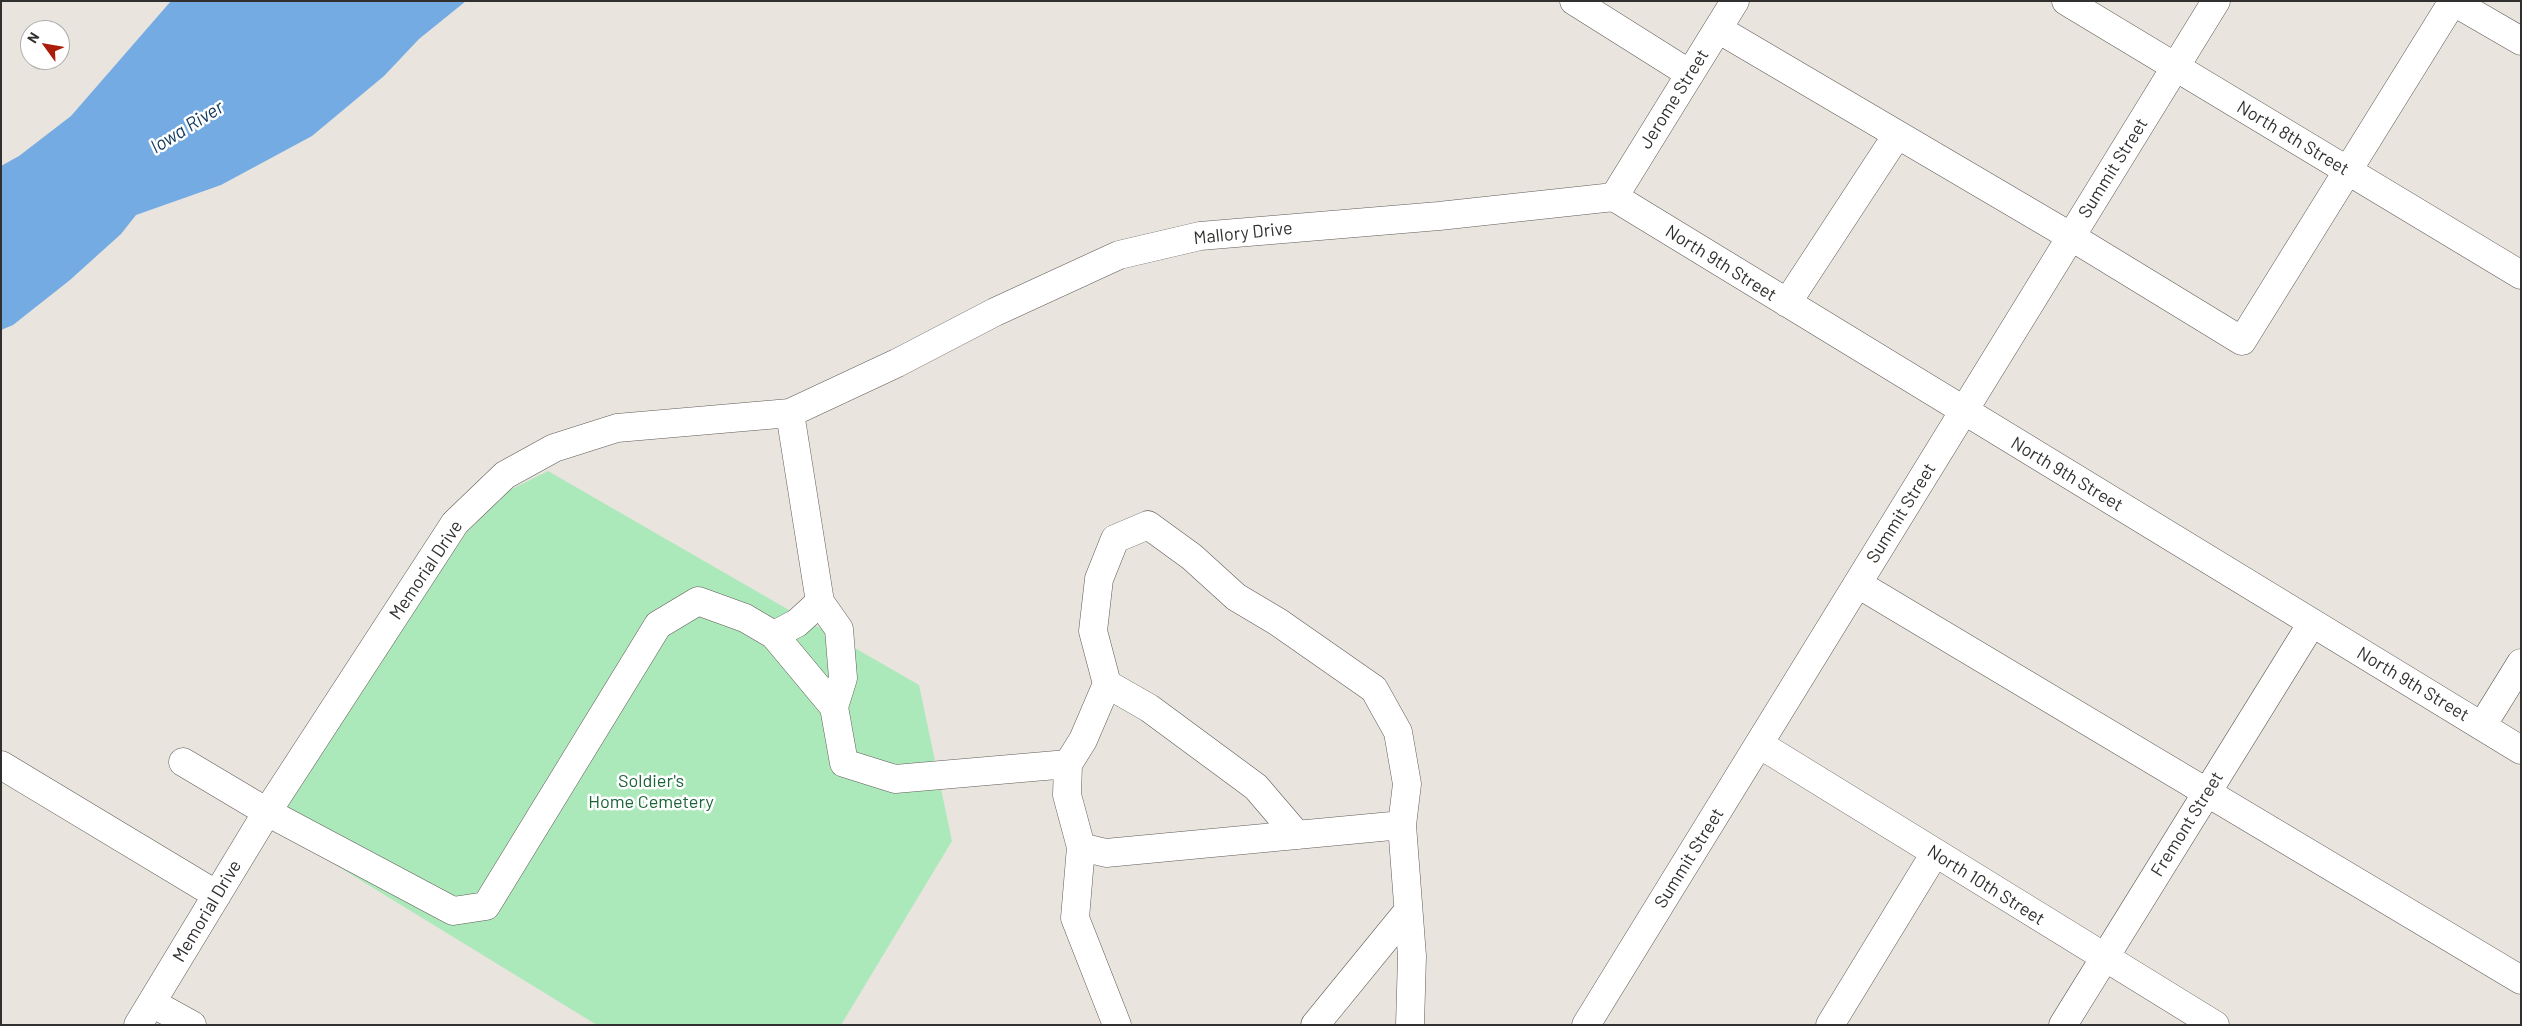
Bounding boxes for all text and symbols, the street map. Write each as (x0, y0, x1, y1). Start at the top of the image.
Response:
north arrow (20, 20, 70, 70)
text: N (23, 29, 42, 46)
street label: Jerome Street (1635, 45, 1713, 153)
water label: Iowa River (146, 96, 228, 158)
street label: North 8th Street (2233, 96, 2353, 180)
street label: Summit Street (2074, 114, 2152, 222)
street label: Mallory Drive (1193, 217, 1293, 249)
street label: North 9th Street (1661, 220, 1781, 306)
street label: North 9th Street (2007, 432, 2127, 516)
street label: Summit Street (1862, 459, 1940, 567)
street label: Memorial Drive (385, 516, 467, 624)
street label: North 9th Street (2353, 642, 2473, 726)
street label: Fremont Street (2146, 768, 2228, 880)
park label: Soldier's Home Cemetery (588, 770, 714, 812)
street label: Summit Street (1650, 804, 1728, 912)
street label: North 10th Street (1923, 840, 2049, 930)
street label: Memorial Drive (168, 856, 246, 966)

